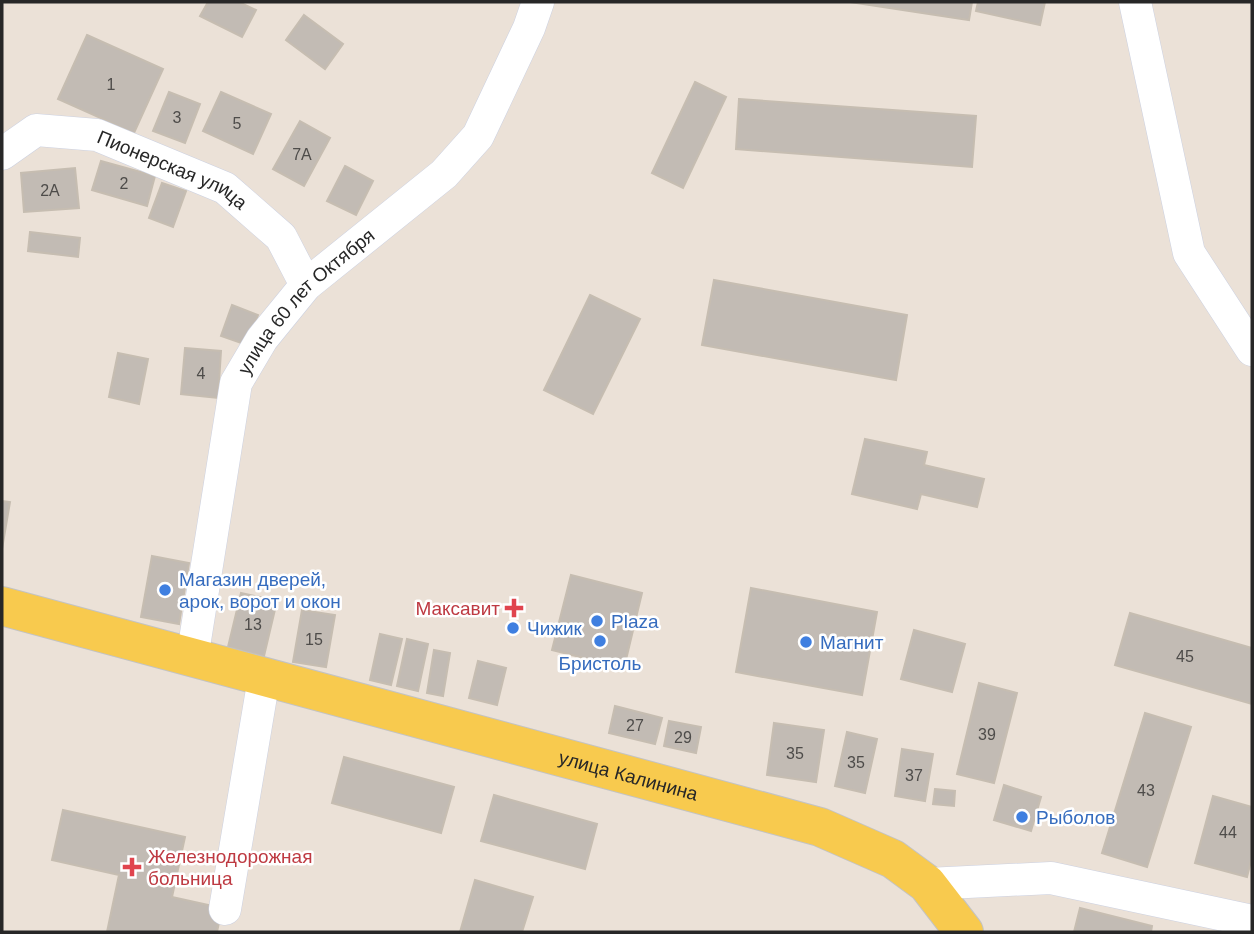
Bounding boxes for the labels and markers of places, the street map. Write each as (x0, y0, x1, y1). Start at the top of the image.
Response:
place label: Магазин дверей, арок, ворот и окон (179, 569, 341, 612)
marker: Магазин дверей, арок, ворот и окон (157, 582, 173, 598)
place label: Максавит (415, 598, 500, 619)
marker: Максавит (506, 600, 522, 616)
place label: Plaza (611, 611, 659, 632)
marker: Plaza (589, 613, 605, 629)
place label: Чижик (527, 618, 583, 639)
marker: Чижик (505, 620, 521, 636)
place label: Магнит (820, 632, 884, 653)
marker: Бристоль (592, 633, 608, 649)
marker: Магнит (798, 634, 814, 650)
place label: Бристоль (559, 653, 641, 674)
place label: Рыболов (1036, 807, 1115, 828)
marker: Рыболов (1014, 809, 1030, 825)
place label: Железнодорожная больница (148, 846, 312, 889)
marker: Железнодорожная больница (122, 857, 142, 877)

